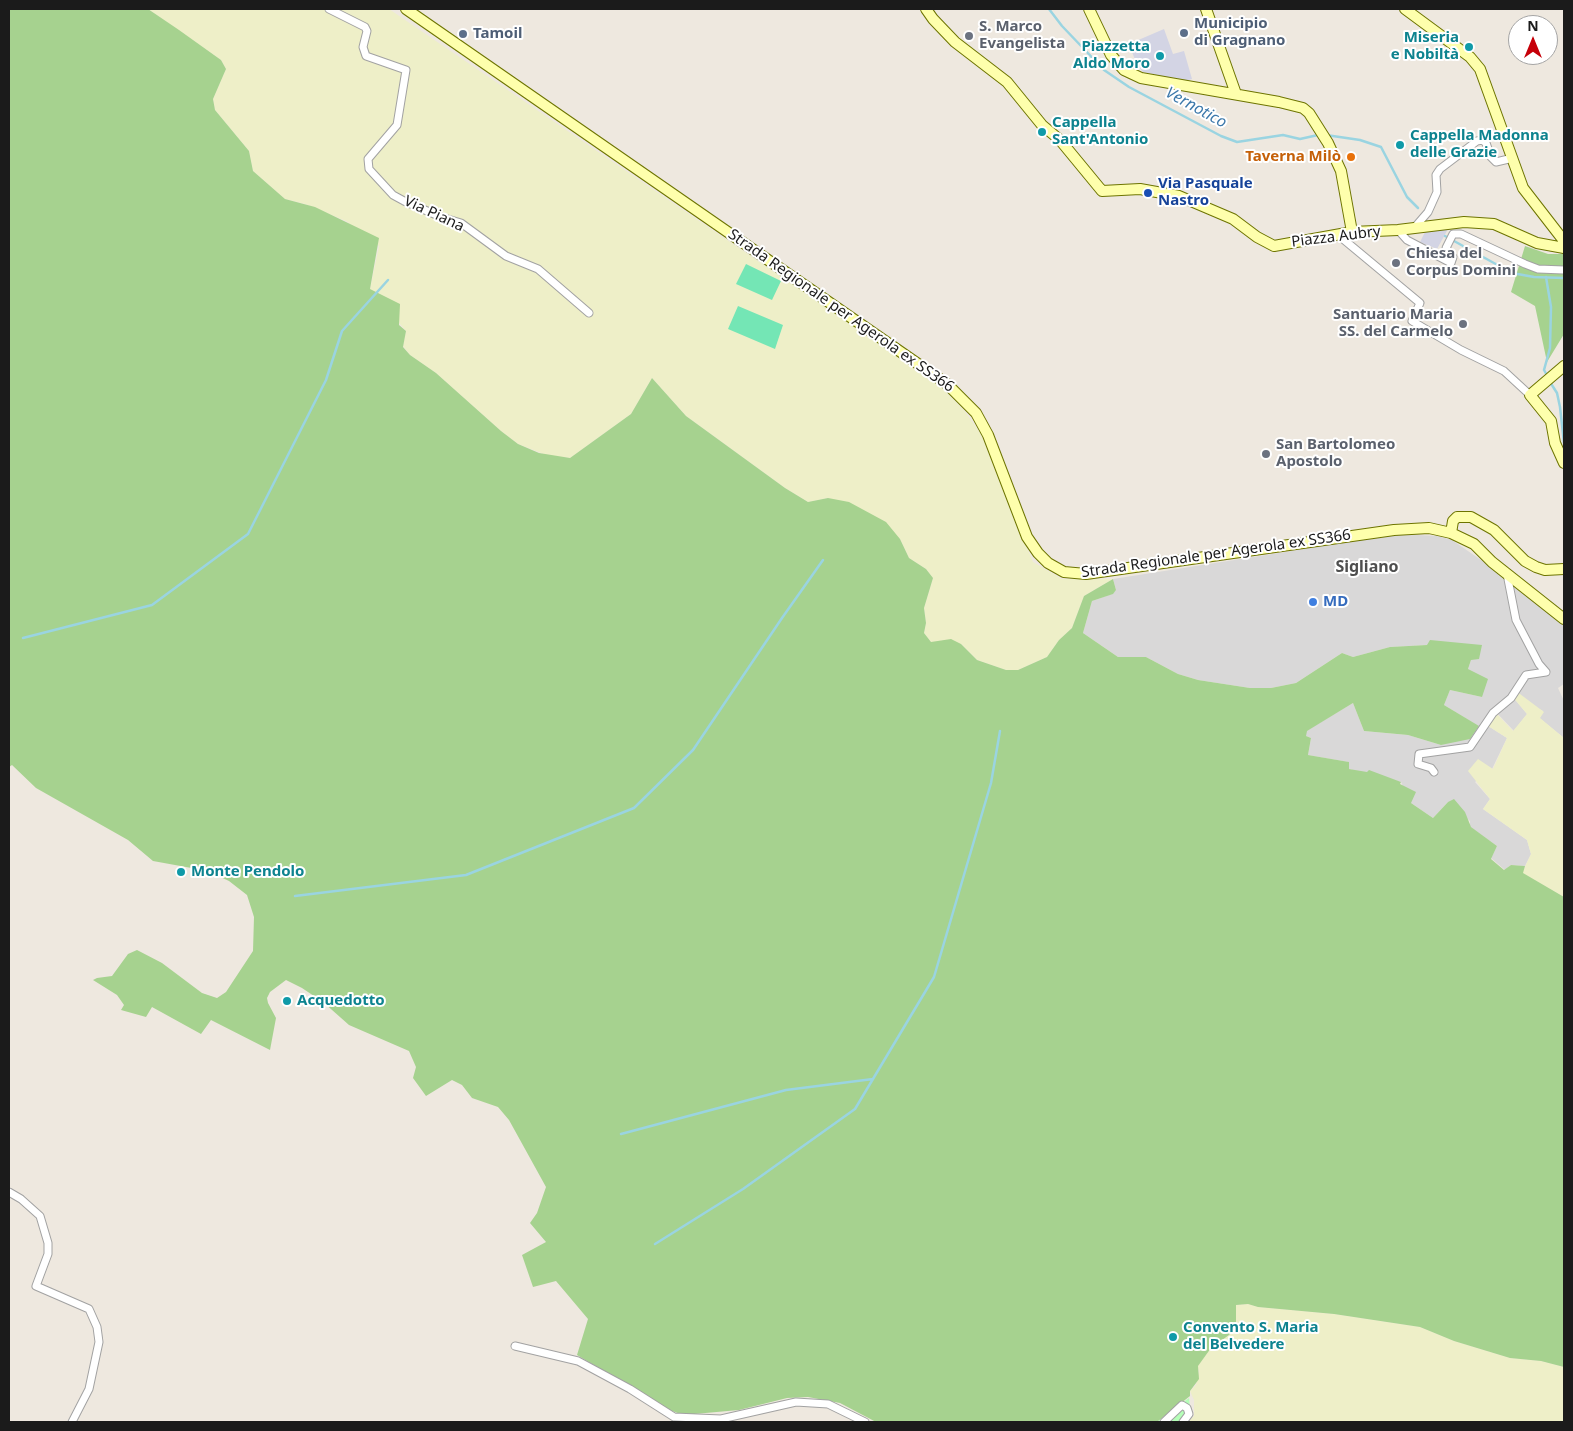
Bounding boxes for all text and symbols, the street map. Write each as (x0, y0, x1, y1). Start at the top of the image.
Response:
place label: Municipio di Gragnano (1194, 15, 1285, 50)
north arrow (1508, 15, 1558, 65)
text: N (1527, 16, 1539, 35)
place label: S. Marco Evangelista (979, 18, 1065, 53)
place label: Tamoil (473, 25, 522, 43)
marker: Municipio di Gragnano (1178, 27, 1190, 39)
marker: Tamoil (457, 28, 469, 40)
place label: Miseria e Nobiltà (1391, 29, 1459, 64)
marker: S. Marco Evangelista (963, 30, 975, 42)
place label: Piazzetta Aldo Moro (1073, 38, 1150, 73)
marker: Miseria e Nobiltà (1463, 41, 1475, 53)
marker: Piazzetta Aldo Moro (1154, 50, 1166, 62)
water label: Vernotico (1162, 83, 1230, 133)
place label: Cappella Sant'Antonio (1052, 114, 1148, 149)
marker: Cappella Sant'Antonio (1036, 126, 1048, 138)
place label: Cappella Madonna delle Grazie (1410, 127, 1549, 162)
marker: Cappella Madonna delle Grazie (1394, 139, 1406, 151)
place label: Taverna Milò (1245, 148, 1341, 166)
marker: Taverna Milò (1345, 151, 1357, 163)
place label: Via Pasquale Nastro (1158, 175, 1253, 210)
marker: Via Pasquale Nastro (1142, 187, 1154, 199)
street label: Via Piana (401, 192, 467, 236)
street label: Piazza Aubry (1290, 223, 1382, 251)
street label: Strada Regionale per Agerola ex SS366 (725, 226, 957, 396)
place label: Chiesa del Corpus Domini (1406, 245, 1516, 280)
marker: Chiesa del Corpus Domini (1390, 257, 1402, 269)
place label: Santuario Maria SS. del Carmelo (1333, 306, 1453, 341)
marker: Santuario Maria SS. del Carmelo (1457, 318, 1469, 330)
place label: San Bartolomeo Apostolo (1276, 436, 1395, 471)
marker: San Bartolomeo Apostolo (1260, 448, 1272, 460)
street label: Strada Regionale per Agerola ex SS366 (1080, 526, 1352, 582)
district label: Sigliano (1335, 557, 1399, 577)
place label: MD (1323, 593, 1348, 611)
marker: MD (1307, 596, 1319, 608)
place label: Monte Pendolo (191, 863, 304, 881)
marker: Monte Pendolo (175, 866, 187, 878)
place label: Acquedotto (297, 992, 385, 1010)
marker: Acquedotto (281, 995, 293, 1007)
place label: Convento S. Maria del Belvedere (1183, 1319, 1318, 1354)
marker: Convento S. Maria del Belvedere (1167, 1331, 1179, 1343)

